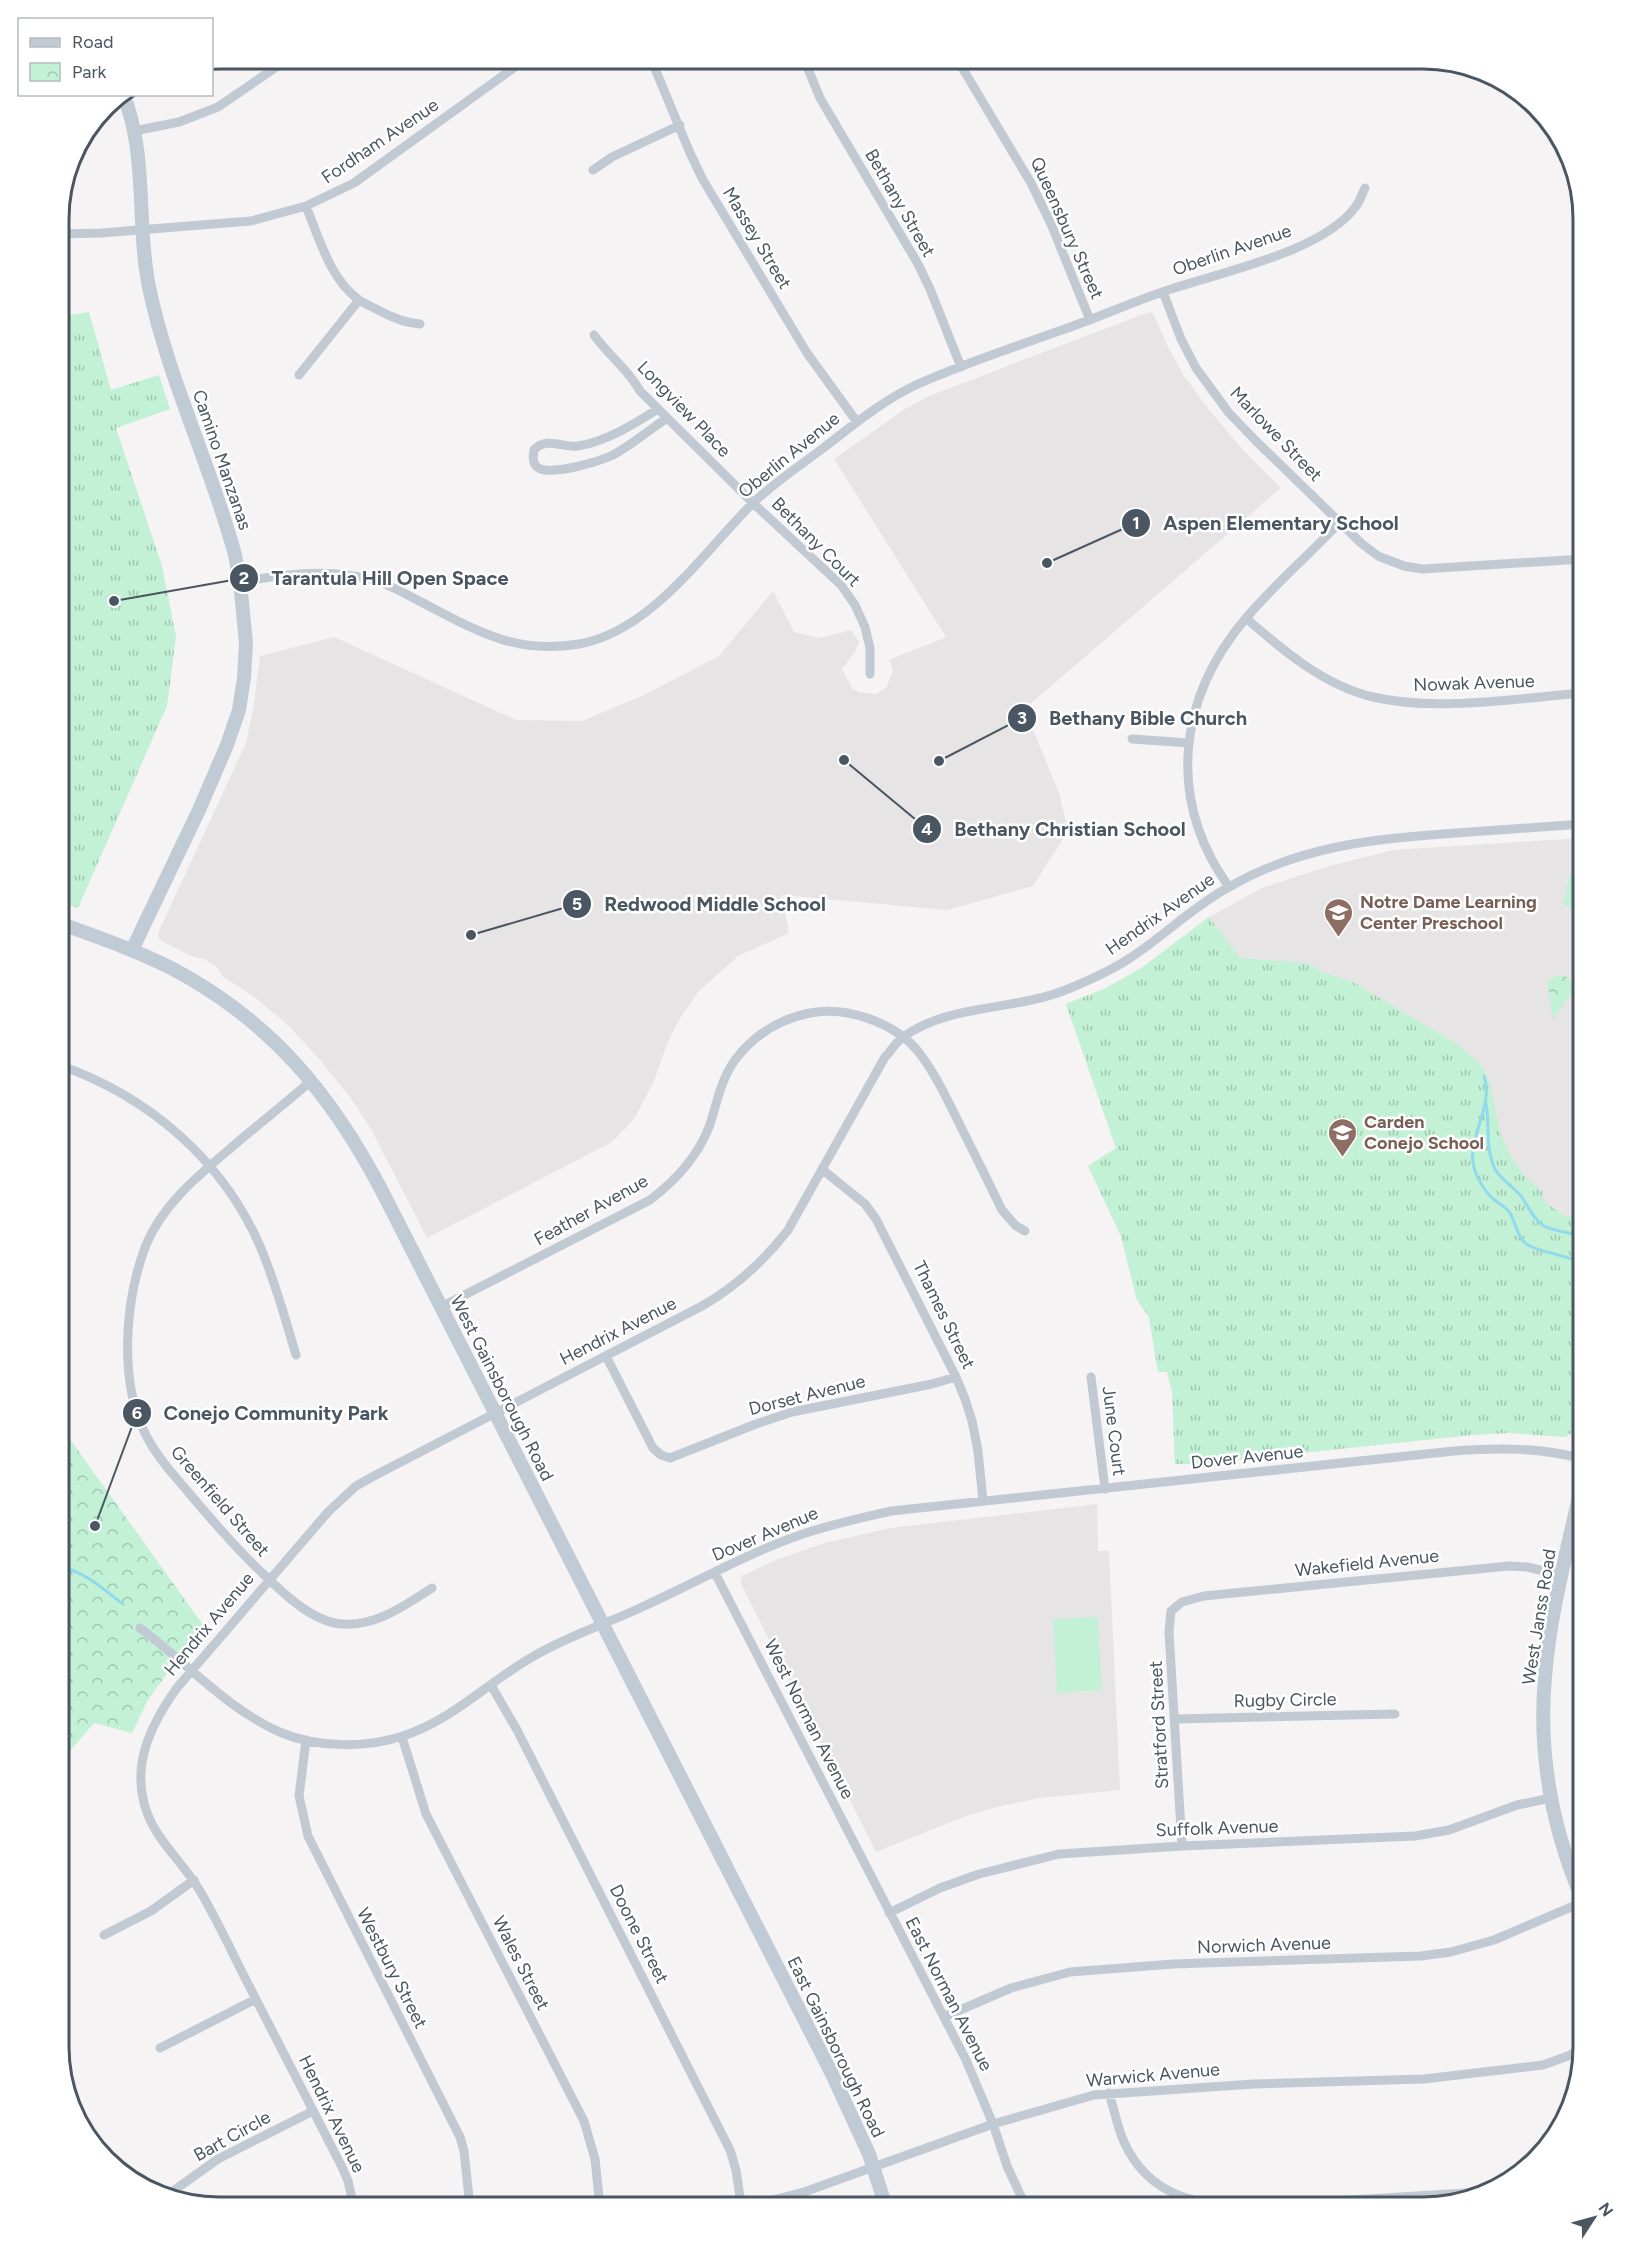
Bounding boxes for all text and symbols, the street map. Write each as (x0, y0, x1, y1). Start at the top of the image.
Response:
legend (18, 18, 213, 96)
text: Road (72, 31, 113, 53)
text: Park (72, 61, 107, 83)
street label: Fordham Avenue (317, 94, 443, 188)
street label: Bethany Street (860, 145, 940, 261)
street label: Queensbury Street (1026, 154, 1108, 303)
street label: Massey Street (718, 183, 796, 293)
street label: Oberlin Avenue (1170, 219, 1294, 281)
street label: Longview Place (633, 356, 736, 462)
street label: Marlowe Street (1225, 382, 1327, 486)
street label: Camino Manzanas (188, 387, 256, 533)
street label: Oberlin Avenue (734, 407, 844, 503)
street label: Bethany Court (767, 493, 865, 591)
callout: Aspen Elementary School (1121, 504, 1410, 542)
text: Aspen Elementary School (1163, 511, 1399, 535)
text: 1 (1132, 512, 1140, 534)
callout: Tarantula Hill Open Space (229, 559, 520, 597)
text: Tarantula Hill Open Space (272, 566, 508, 590)
text: 2 (239, 567, 249, 589)
street label: Nowak Avenue (1413, 670, 1535, 696)
callout: Bethany Bible Church (1007, 699, 1259, 737)
text: Bethany Bible Church (1049, 706, 1247, 730)
text: 3 (1017, 707, 1027, 729)
callout: Bethany Christian School (912, 810, 1197, 848)
text: Bethany Christian School (954, 817, 1186, 841)
text: 4 (921, 818, 933, 840)
street label: Hendrix Avenue (1101, 868, 1219, 960)
callout: Redwood Middle School (562, 885, 838, 923)
place label: Notre Dame Learning Center Preschool (1360, 891, 1537, 934)
text: Redwood Middle School (604, 892, 826, 916)
text: 5 (572, 893, 582, 915)
school or university icon: Notre Dame Learning Center Preschool (1323, 896, 1355, 938)
place label: Carden Conejo School (1364, 1111, 1484, 1154)
school or university icon: Carden Conejo School (1327, 1116, 1359, 1158)
street label: Feather Avenue (530, 1170, 652, 1250)
street label: Thames Street (908, 1257, 980, 1373)
street label: West Gainsborough Road (446, 1291, 558, 1485)
street label: Hendrix Avenue (556, 1292, 680, 1370)
street label: Dorset Avenue (746, 1370, 868, 1420)
street label: June Court (1098, 1385, 1130, 1477)
callout: Conejo Community Park (122, 1394, 401, 1432)
text: Conejo Community Park (164, 1401, 389, 1425)
text: 6 (132, 1402, 142, 1424)
street label: Dover Avenue (1190, 1440, 1304, 1474)
street label: Greenfield Street (166, 1441, 274, 1561)
street label: Dover Avenue (709, 1502, 821, 1566)
street label: Wakefield Avenue (1294, 1544, 1440, 1581)
street label: West Janss Road (1517, 1548, 1561, 1686)
street label: Hendrix Avenue (159, 1568, 259, 1680)
street label: West Norman Avenue (759, 1635, 859, 1803)
street label: Stratford Street (1145, 1660, 1173, 1790)
street label: Rugby Circle (1233, 1688, 1337, 1712)
street label: Suffolk Avenue (1155, 1815, 1279, 1841)
street label: Doone Street (605, 1881, 673, 1987)
street label: Westbury Street (352, 1904, 432, 2032)
street label: Wales Street (488, 1912, 554, 2014)
street label: East Norman Avenue (901, 1913, 997, 2075)
street label: Norwich Avenue (1197, 1932, 1331, 1958)
street label: East Gainsborough Road (782, 1953, 890, 2141)
street label: Hendrix Avenue (294, 2052, 370, 2177)
street label: Warwick Avenue (1085, 2058, 1221, 2092)
street label: Bart Circle (190, 2106, 274, 2166)
north arrow (1564, 2188, 1624, 2248)
text: N (1594, 2199, 1617, 2220)

